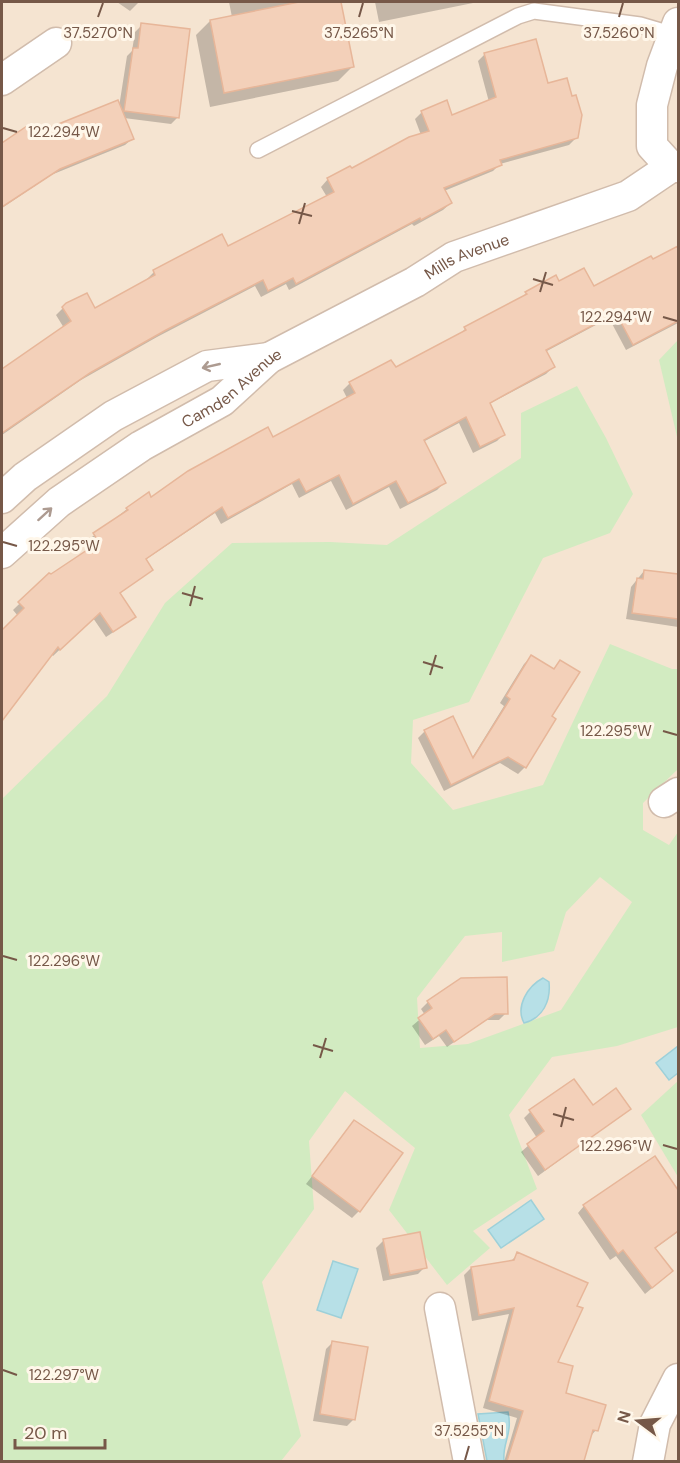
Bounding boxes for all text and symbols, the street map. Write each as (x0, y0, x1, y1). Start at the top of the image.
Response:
text: 37.5270°N (63, 23, 133, 43)
text: 37.5265°N (324, 23, 394, 43)
text: 37.5260°N (583, 23, 655, 43)
text: 122.294°W (28, 122, 100, 142)
street label: Mills Avenue (420, 229, 512, 284)
text: 122.294°W (580, 307, 652, 327)
street label: Camden Avenue (178, 343, 285, 433)
one-way arrow (202, 361, 221, 373)
one-way arrow (37, 507, 52, 521)
text: 122.295°W (28, 536, 100, 556)
text: 122.295°W (580, 721, 652, 741)
text: 122.296°W (28, 951, 100, 971)
text: 122.296°W (580, 1136, 652, 1156)
text: 122.297°W (29, 1365, 100, 1385)
north arrow (608, 1391, 668, 1451)
text: N (612, 1408, 636, 1426)
scale bar (15, 1412, 105, 1450)
text: 20 m (24, 1421, 67, 1445)
text: 37.5255°N (434, 1421, 504, 1441)

